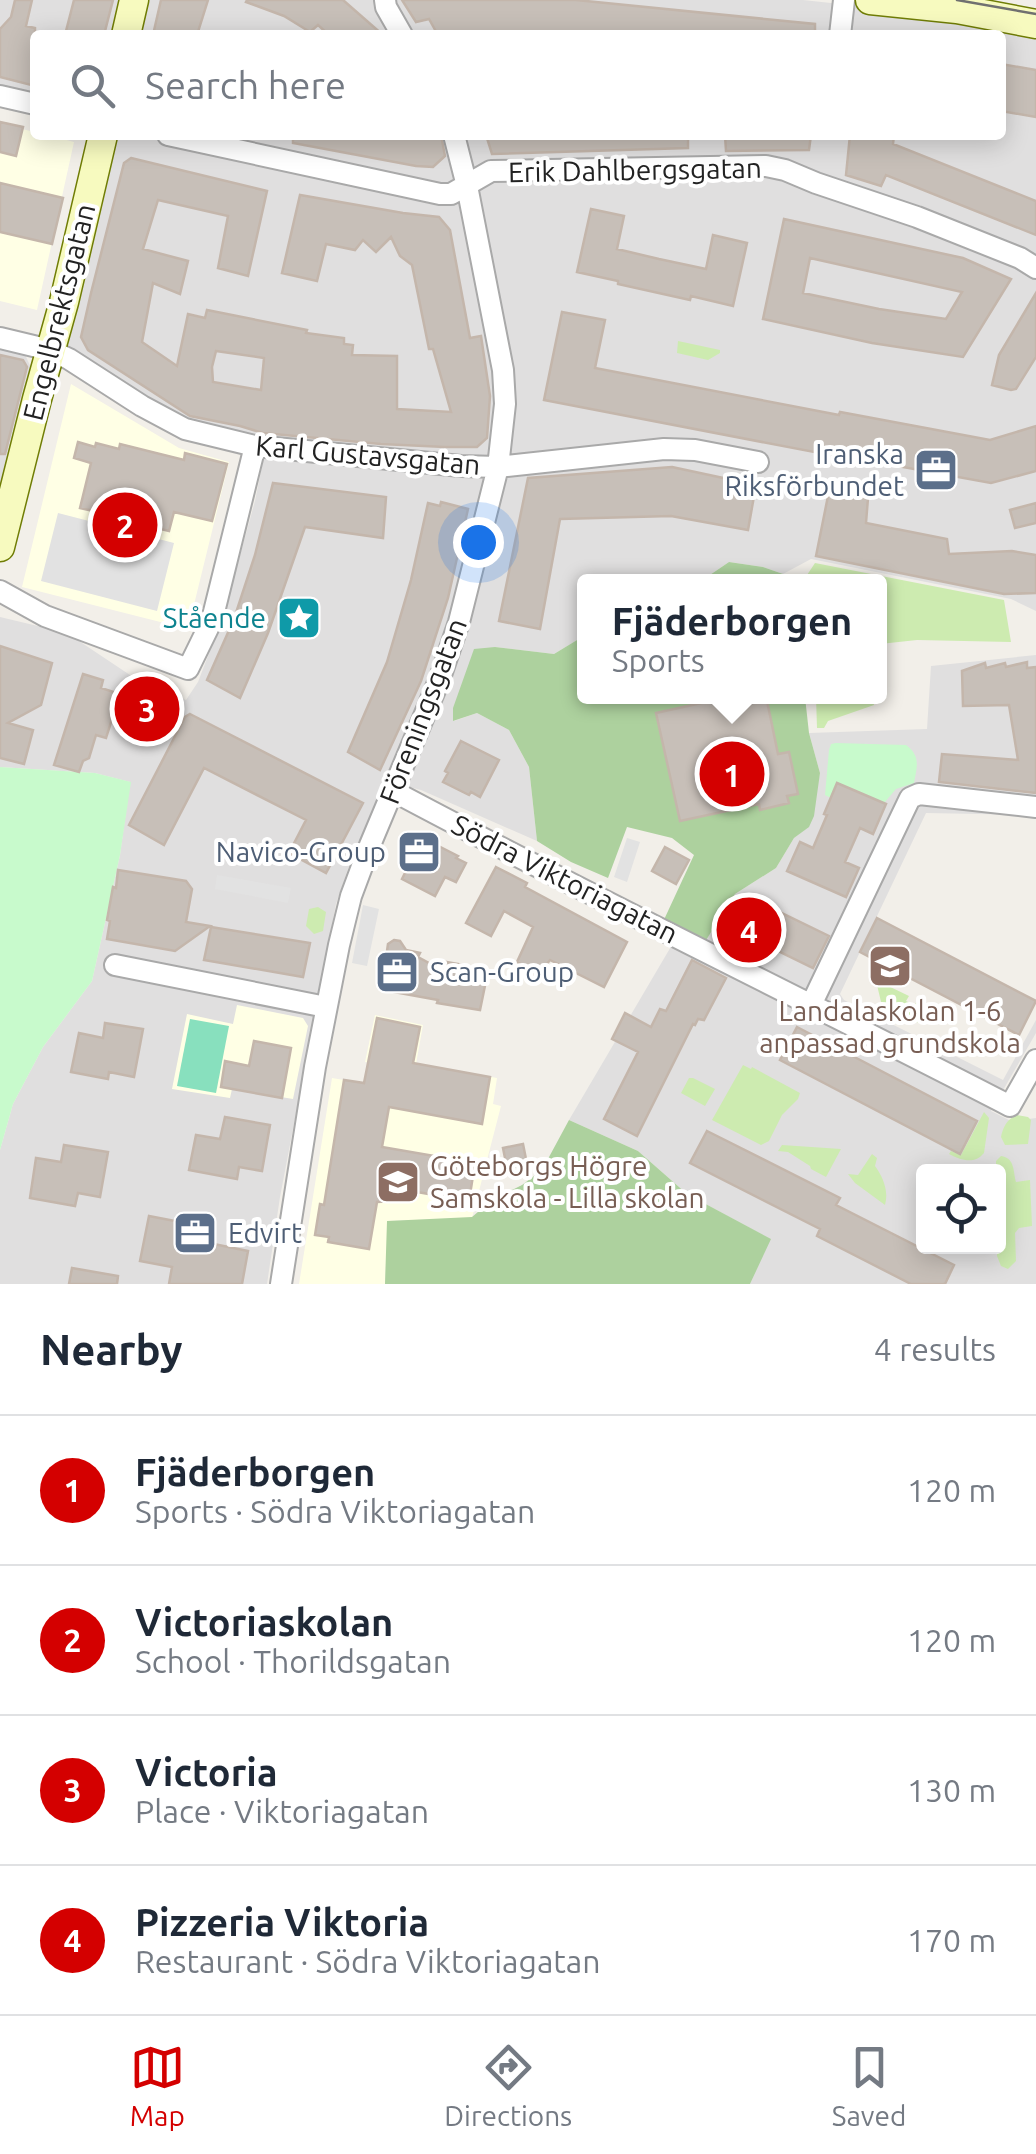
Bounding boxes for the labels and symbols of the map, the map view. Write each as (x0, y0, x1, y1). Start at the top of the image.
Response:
street label: Erik Dahlbergsgatan (508, 152, 762, 187)
street label: Engelbrektsgatan (17, 200, 100, 423)
street label: Karl Gustavsgatan (254, 429, 482, 480)
place label: Iranska Riksförbundet (725, 438, 904, 501)
office icon: Iranska Riksförbundet (913, 447, 959, 493)
pin: 2 (92, 488, 158, 562)
your location (453, 517, 504, 568)
place icon: Stående (276, 595, 322, 641)
place label: Stående (163, 602, 266, 633)
street label: Föreningsgatan (373, 614, 472, 808)
pin: 3 (114, 672, 180, 746)
pin: 1 (700, 736, 764, 812)
street label: Södra Viktoriagatan (447, 808, 683, 949)
office icon: Navico-Group (396, 829, 442, 875)
place label: Navico-Group (216, 836, 386, 867)
pin: 4 (716, 892, 782, 968)
school or university icon: Landalaskolan 1-6 anpassad grundskola (867, 943, 913, 989)
office icon: Scan-Group (374, 949, 420, 995)
place label: Scan-Group (430, 956, 574, 987)
place label: Landalaskolan 1-6 anpassad grundskola (759, 995, 1021, 1058)
place label: Göteborgs Högre Samskola - Lilla skolan (430, 1150, 705, 1213)
school or university icon: Göteborgs Högre Samskola - Lilla skolan (375, 1159, 421, 1205)
office icon: Edvirt (172, 1210, 218, 1256)
place label: Edvirt (228, 1217, 302, 1248)

